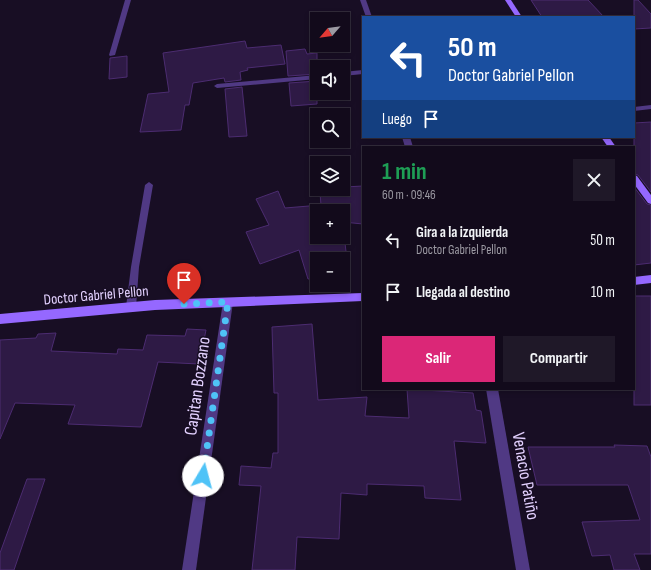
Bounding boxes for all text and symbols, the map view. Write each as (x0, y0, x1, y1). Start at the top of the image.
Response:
north arrow (310, 12, 350, 52)
map controls (310, 12, 350, 292)
text: 50 m (448, 31, 497, 64)
icon: left (382, 32, 434, 84)
button: sound (310, 60, 350, 100)
text: Doctor Gabriel Pellon (448, 65, 574, 86)
button: search (310, 108, 350, 148)
icon: arrive (420, 108, 442, 130)
text: Luego (382, 110, 412, 129)
button: layers (310, 156, 350, 196)
text: 1 min (382, 157, 427, 186)
button: close (573, 159, 615, 201)
text: 60 m · 09:46 (382, 187, 436, 203)
button: + (310, 204, 350, 244)
text: Gira a la izquierda (416, 223, 508, 242)
icon: left (382, 229, 404, 251)
text: 50 m (590, 231, 615, 250)
text: Doctor Gabriel Pellon (416, 242, 507, 258)
button: − (310, 252, 350, 292)
pin (167, 263, 201, 304)
icon: arrive (173, 269, 195, 291)
street label: Doctor Gabriel Pellon (43, 281, 149, 310)
icon: arrive (382, 281, 404, 303)
text: Llegada al destino (416, 283, 510, 302)
text: 10 m (591, 283, 615, 302)
street label: Capitan Bozzano (180, 335, 215, 437)
button: Salir (382, 336, 495, 382)
button: Compartir (503, 336, 615, 382)
street label: Venacio Patiño (507, 431, 544, 522)
position arrow (182, 455, 224, 497)

